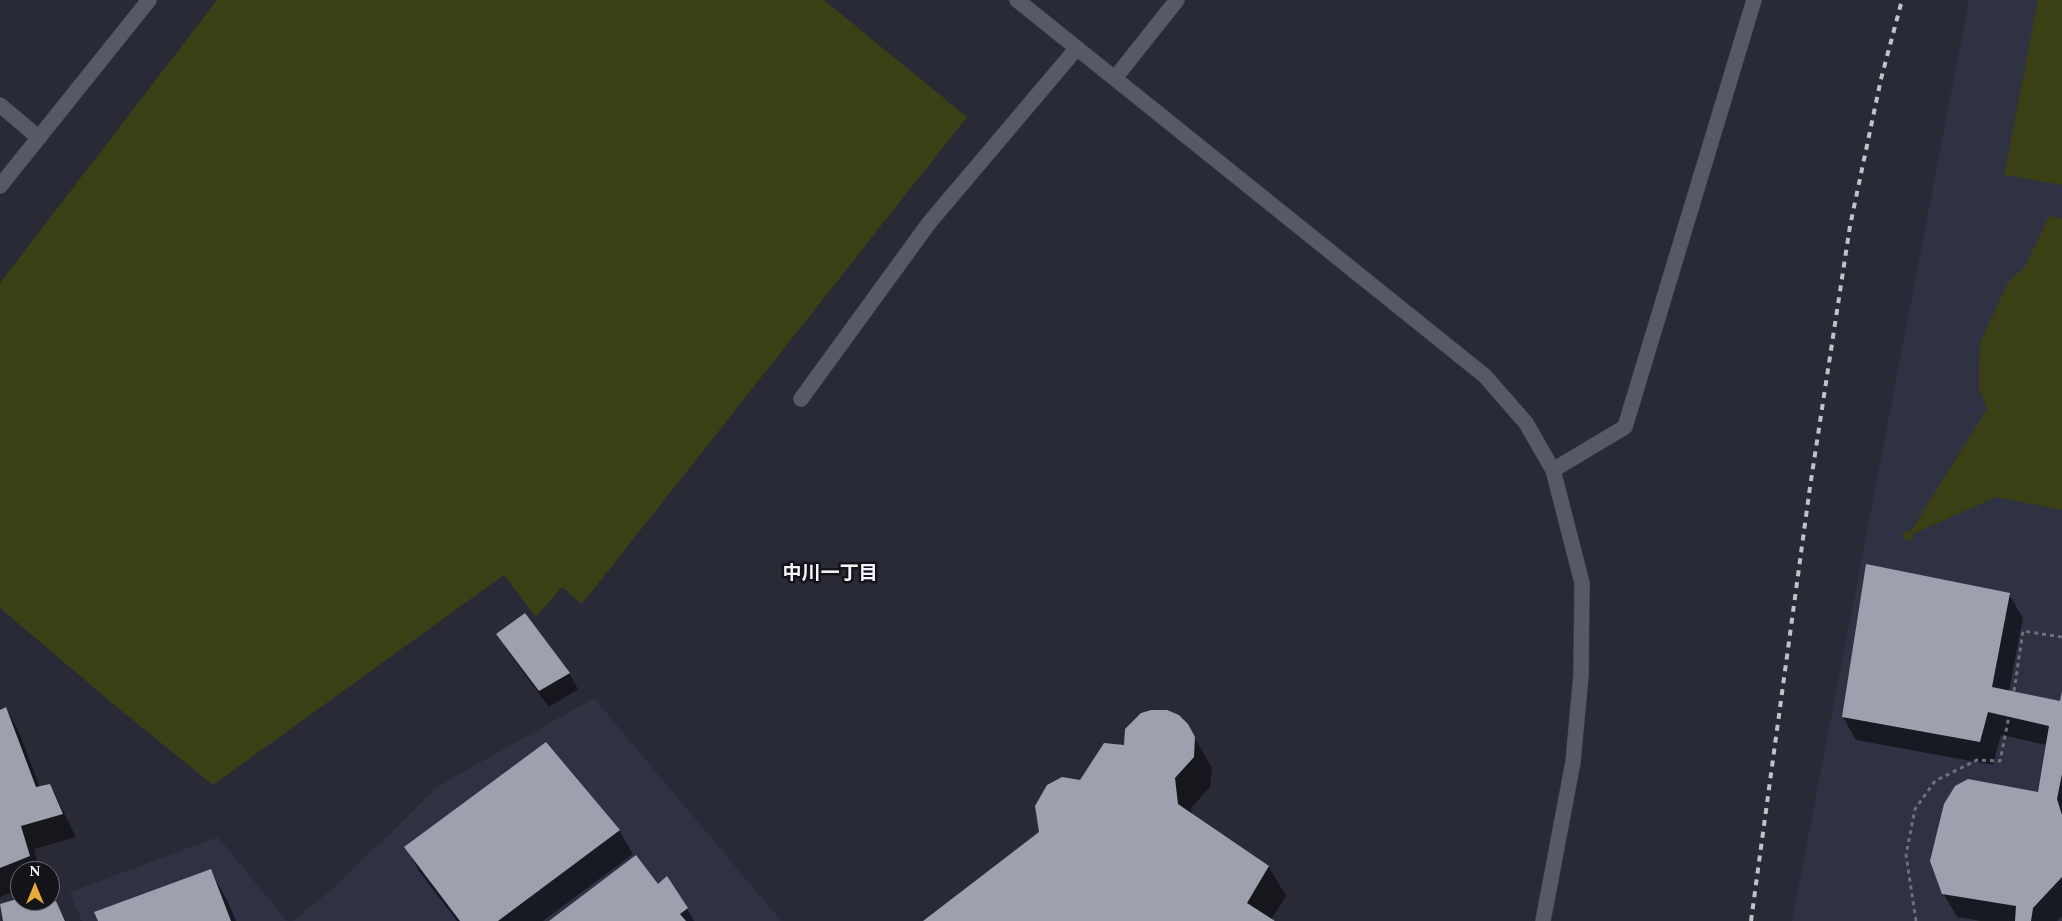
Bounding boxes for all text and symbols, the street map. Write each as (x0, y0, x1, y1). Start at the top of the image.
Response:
district label: 中川一丁目 (783, 564, 877, 586)
north arrow (10, 861, 60, 911)
text: N (29, 861, 41, 882)

